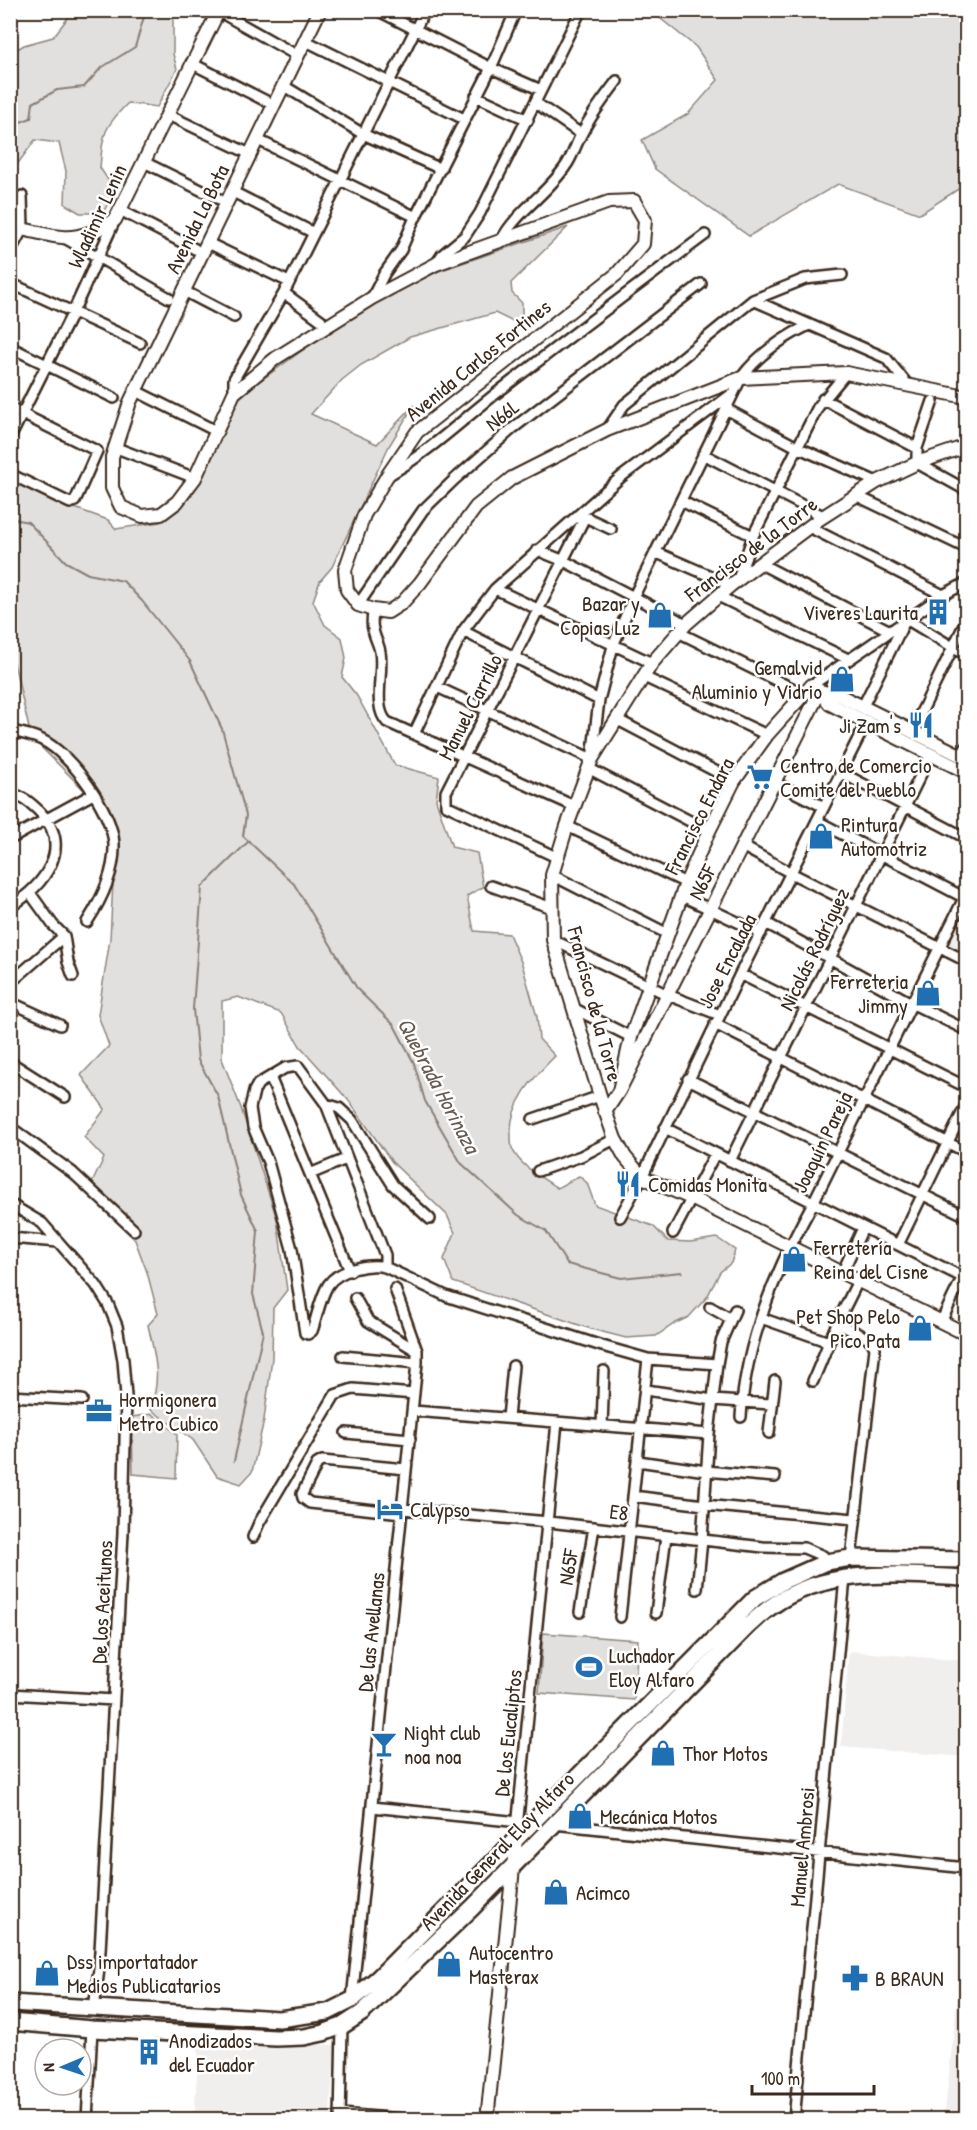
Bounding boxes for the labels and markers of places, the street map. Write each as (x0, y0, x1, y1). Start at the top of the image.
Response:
place label: Bazar y Copias Luz (560, 589, 640, 642)
building icon: Viveres Laurita (923, 597, 953, 627)
place label: Viveres Laurita (803, 598, 918, 627)
shop icon: Bazar y Copias Luz (645, 600, 675, 630)
place label: Gemalvid Aluminio y Vidrio (692, 653, 822, 706)
shop icon: Gemalvid Aluminio y Vidrio (827, 664, 857, 694)
restaurant icon: Ji Zam's (906, 710, 936, 740)
place label: Ji Zam's (839, 711, 901, 740)
place label: Centro de Comercio Comite del Pueblo (780, 751, 931, 804)
supermarket icon: Centro de Comercio Comite del Pueblo (745, 762, 775, 792)
place label: Pintura Automotriz (841, 810, 927, 863)
shop icon: Pintura Automotriz (806, 821, 836, 851)
place label: Ferreteria Jimmy (830, 967, 908, 1020)
shop icon: Ferreteria Jimmy (913, 978, 943, 1008)
restaurant icon: Comidas Monita (613, 1169, 643, 1199)
place label: Comidas Monita (648, 1170, 767, 1199)
place label: Ferretería Reina del Cisne (813, 1233, 928, 1286)
shop icon: Ferretería Reina del Cisne (779, 1244, 809, 1274)
place label: Pet Shop Pelo Pico Pata (796, 1302, 900, 1355)
shop icon: Pet Shop Pelo Pico Pata (905, 1313, 935, 1343)
place label: Hormigonera Metro Cubico (119, 1385, 218, 1438)
office icon: Hormigonera Metro Cubico (84, 1396, 114, 1426)
hotel icon: Calypso (375, 1494, 405, 1524)
place label: Calypso (410, 1495, 470, 1524)
place label: Luchador Eloy Alfaro (609, 1641, 694, 1694)
sports icon: Luchador Eloy Alfaro (574, 1652, 604, 1682)
place label: Night club noa noa (404, 1718, 481, 1771)
bar icon: Night club noa noa (369, 1729, 399, 1759)
shop icon: Thor Motos (648, 1738, 678, 1768)
place label: Thor Motos (683, 1739, 768, 1768)
shop icon: Mecánica Motos (565, 1801, 595, 1831)
place label: Mecánica Motos (600, 1802, 717, 1831)
shop icon: Acimco (541, 1877, 571, 1907)
place label: Acimco (576, 1878, 630, 1907)
place label: Autocentro Masterax (469, 1938, 553, 1991)
place label: Dss importatador Medios Publicatarios (67, 1947, 221, 2000)
shop icon: Autocentro Masterax (434, 1949, 464, 1979)
shop icon: Dss importatador Medios Publicatarios (32, 1958, 62, 1988)
pharmacy icon: B BRAUN (840, 1963, 870, 1993)
place label: B BRAUN (875, 1964, 944, 1993)
place label: Anodizados del Ecuador (169, 2026, 255, 2079)
building icon: Anodizados del Ecuador (134, 2037, 164, 2067)

